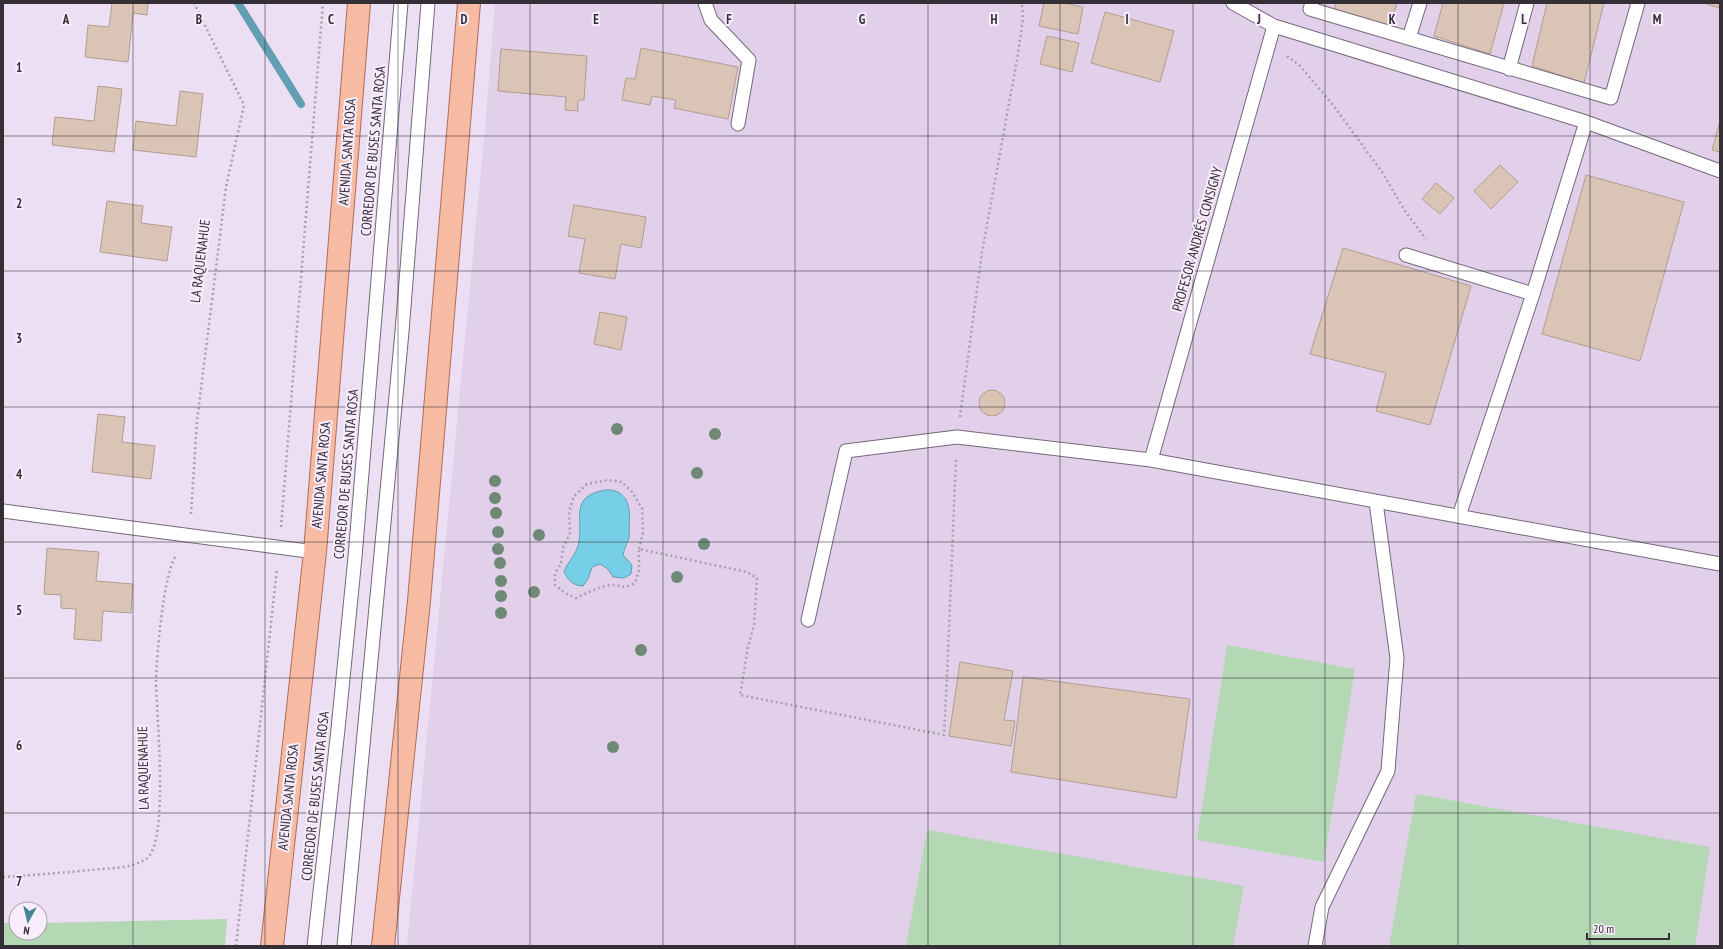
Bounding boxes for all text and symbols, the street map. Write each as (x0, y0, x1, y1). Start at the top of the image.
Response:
text: A (62, 11, 70, 28)
text: B (196, 11, 202, 28)
text: C (328, 11, 334, 28)
text: D (461, 11, 468, 28)
text: E (593, 11, 599, 28)
text: F (726, 11, 732, 28)
text: G (859, 11, 866, 28)
text: H (991, 11, 998, 28)
text: I (1125, 11, 1129, 28)
text: J (1256, 11, 1261, 28)
text: K (1389, 11, 1396, 28)
text: L (1521, 11, 1527, 28)
text: M (1653, 11, 1662, 28)
text: 1 (16, 59, 22, 76)
street label: CORREDOR DE BUSES SANTA ROSA (357, 65, 389, 237)
street label: AVENIDA SANTA ROSA (334, 98, 360, 206)
street label: PROFESOR ANDRÉS CONSIGNY (1168, 164, 1226, 313)
text: 2 (16, 195, 22, 212)
street label: LA RAQUENAHUE (186, 218, 214, 304)
text: 3 (16, 330, 22, 347)
street label: CORREDOR DE BUSES SANTA ROSA (330, 388, 362, 560)
street label: AVENIDA SANTA ROSA (307, 421, 335, 529)
text: 4 (16, 466, 23, 483)
text: 5 (16, 602, 22, 619)
street label: CORREDOR DE BUSES SANTA ROSA (297, 710, 333, 882)
street label: LA RAQUENAHUE (133, 726, 153, 810)
text: 6 (16, 737, 22, 754)
street label: AVENIDA SANTA ROSA (273, 743, 303, 851)
text: 7 (16, 873, 22, 890)
north arrow (8, 901, 48, 941)
scale bar (1587, 915, 1669, 941)
text: 20 m (1593, 921, 1614, 936)
text: N (23, 924, 31, 938)

